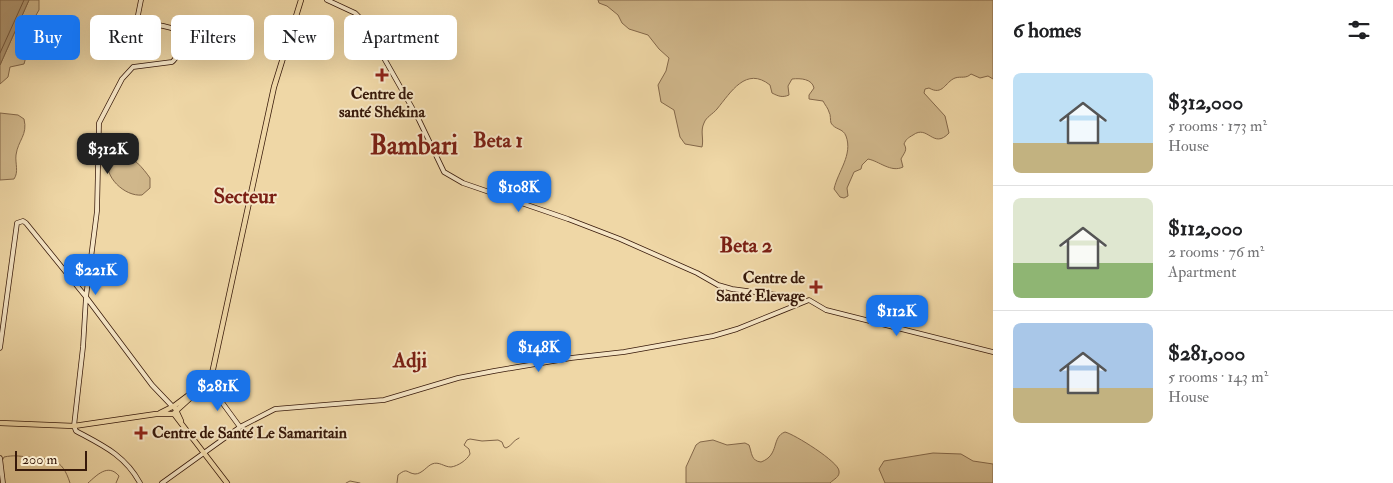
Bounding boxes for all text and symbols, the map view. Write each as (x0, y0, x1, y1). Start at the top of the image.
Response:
chip: Buy (15, 15, 80, 60)
chip: Rent (90, 15, 161, 60)
chip: Filters (171, 15, 254, 60)
chip: New (264, 15, 334, 60)
chip: Apartment (344, 15, 457, 60)
icon: filters (1345, 16, 1373, 44)
text: 6 homes (1013, 17, 1081, 44)
marker: Centre de santé Shékina (375, 68, 389, 82)
place label: Centre de santé Shékina (339, 84, 426, 122)
text: $312,000 (1168, 89, 1243, 116)
icon: home (1053, 93, 1113, 153)
text: 5 rooms · 173 m² (1168, 116, 1267, 136)
district label: Beta 1 (473, 127, 523, 154)
district label: Bambari (370, 130, 458, 162)
pin: $312K (73, 132, 143, 175)
text: House (1168, 136, 1209, 156)
text: $312K (88, 139, 128, 159)
pin: $108K (484, 170, 554, 213)
text: $108K (498, 177, 540, 197)
district label: Secteur (213, 183, 278, 210)
text: $112,000 (1168, 215, 1243, 242)
icon: home (1053, 218, 1113, 278)
district label: Beta 2 (719, 232, 773, 259)
text: 2 rooms · 76 m² (1168, 242, 1264, 262)
pin: $221K (61, 254, 131, 296)
text: $221K (75, 260, 117, 280)
text: Apartment (1168, 262, 1236, 282)
place label: Centre de Santé Elevage (716, 268, 805, 307)
marker: Centre de Santé Elevage (809, 280, 823, 294)
pin: $112K (862, 294, 932, 337)
text: $112K (877, 301, 917, 321)
pin: $148K (504, 330, 574, 373)
text: $148K (518, 337, 560, 357)
text: $281,000 (1168, 340, 1245, 367)
icon: home (1053, 343, 1113, 403)
district label: Adji (392, 347, 427, 374)
text: 5 rooms · 143 m² (1168, 367, 1268, 387)
pin: $281K (183, 370, 253, 412)
text: $281K (197, 376, 239, 396)
text: House (1168, 387, 1209, 407)
place label: Centre de Santé Le Samaritain (152, 423, 348, 443)
marker: Centre de Santé Le Samaritain (134, 426, 148, 440)
scale bar (15, 448, 88, 471)
text: 200 m (22, 451, 57, 468)

